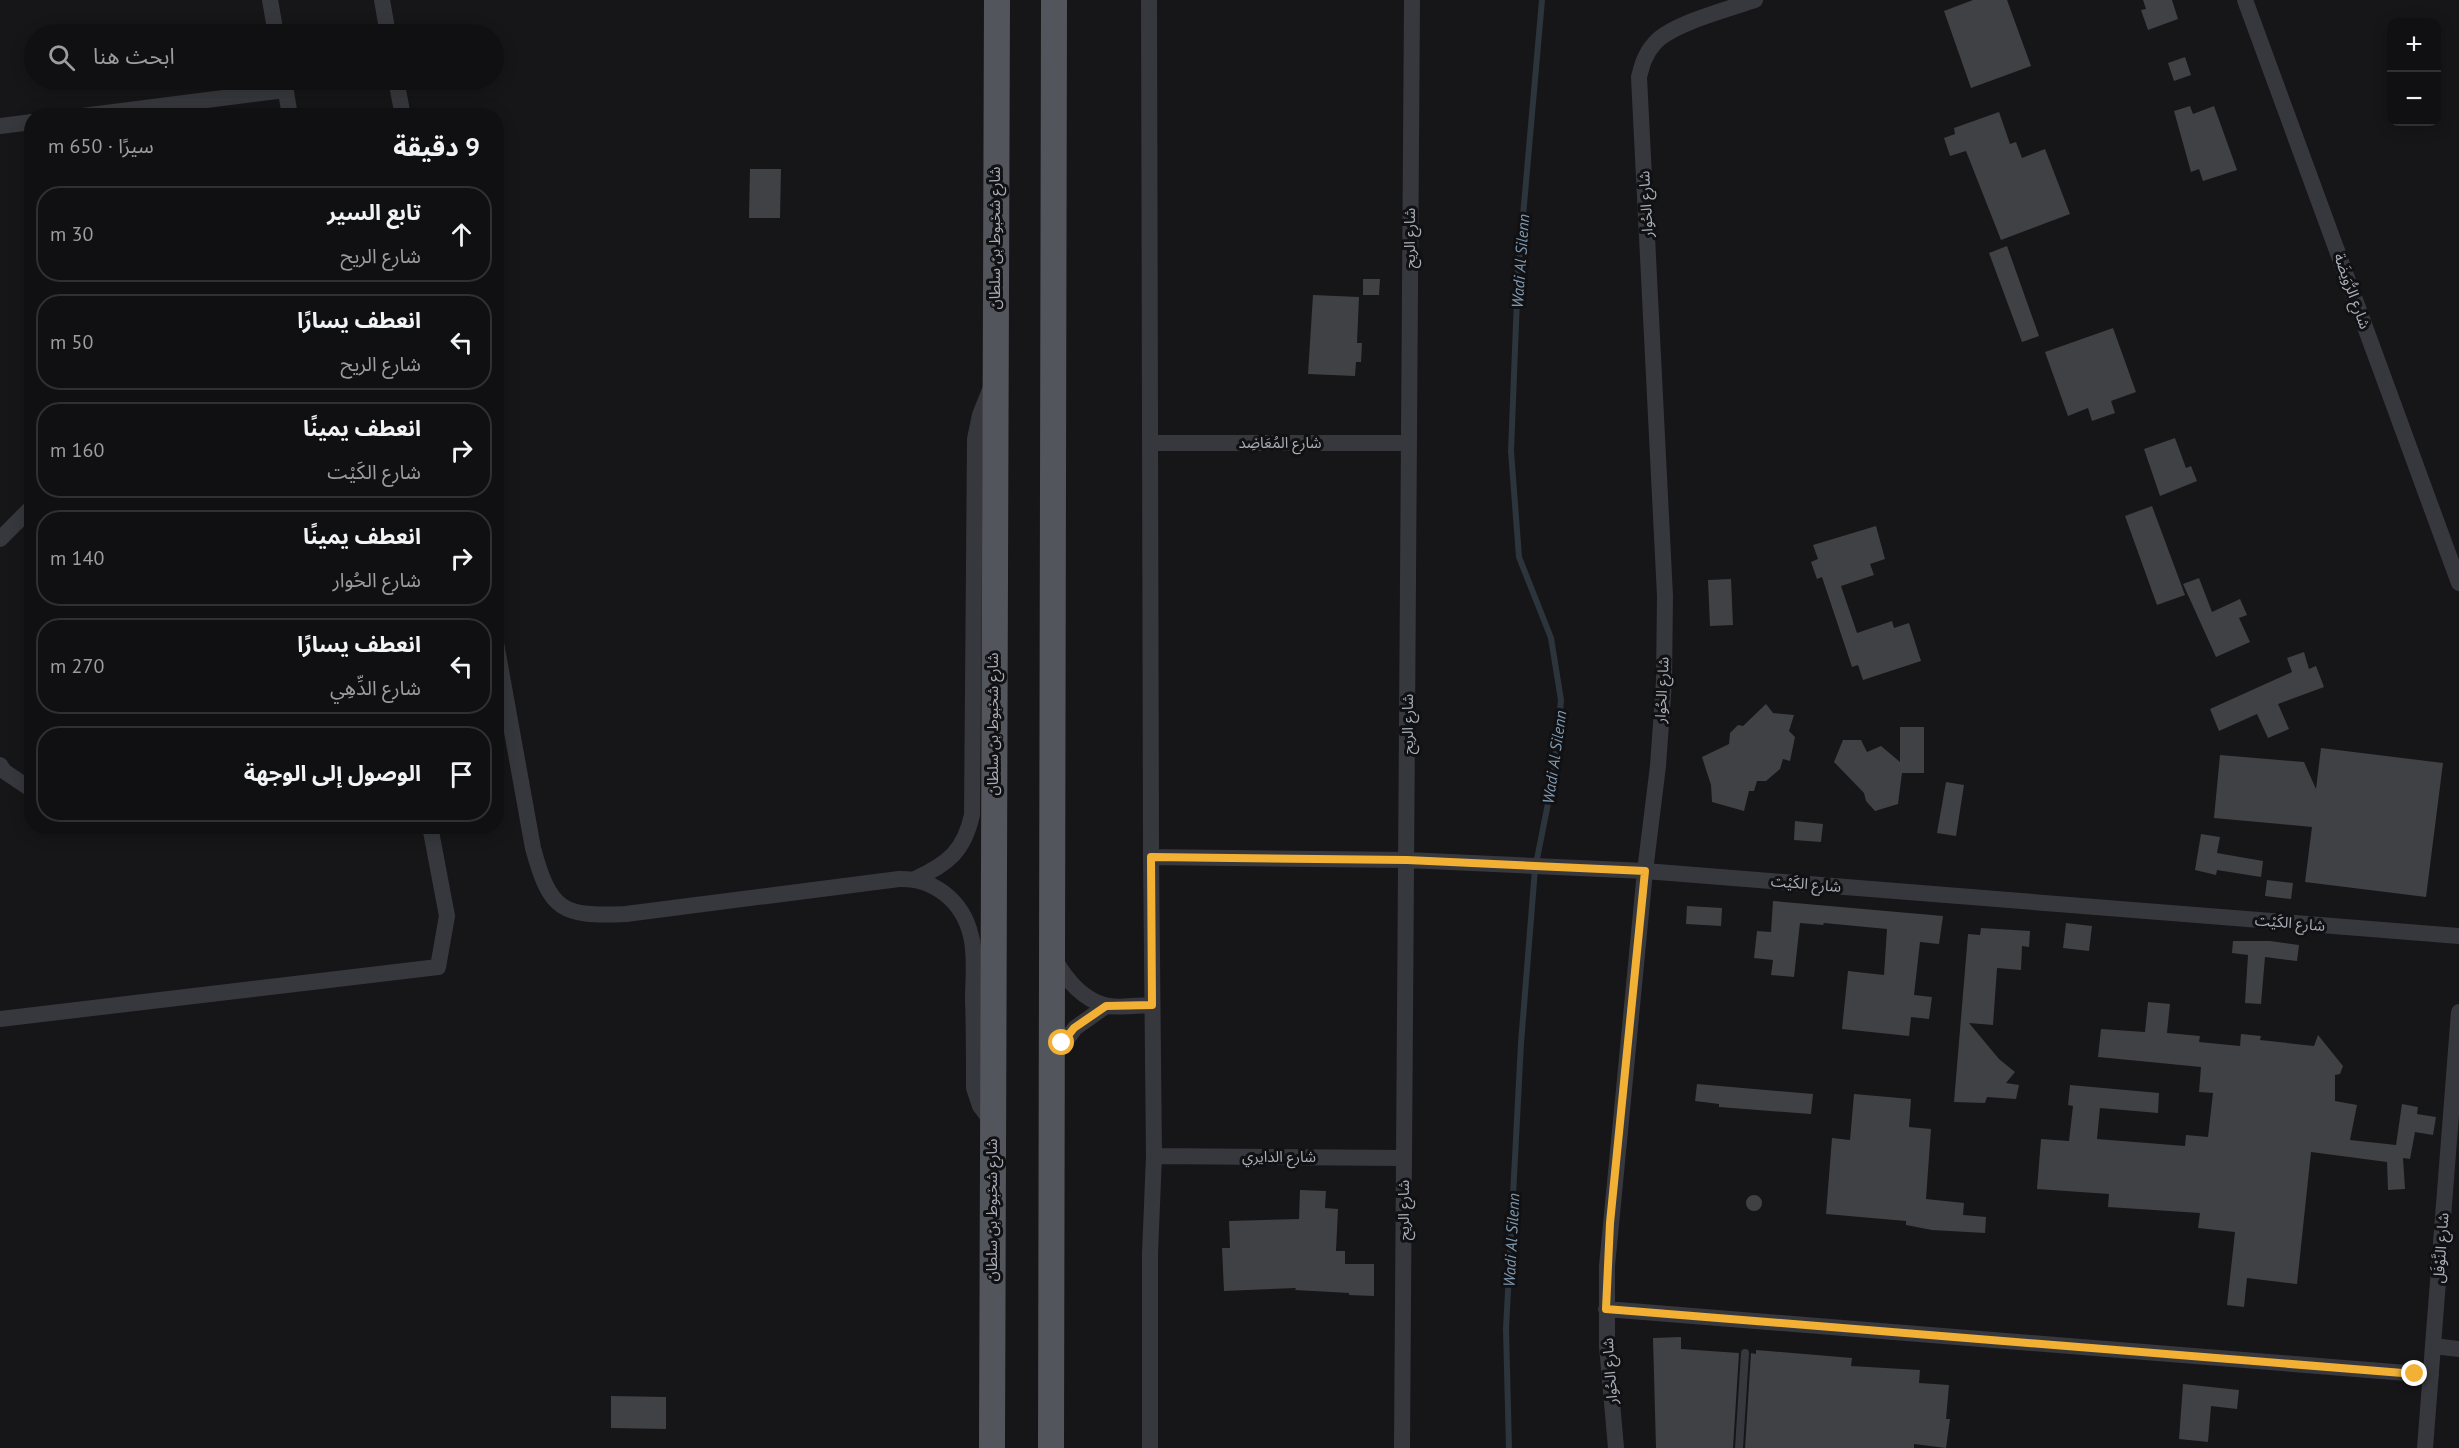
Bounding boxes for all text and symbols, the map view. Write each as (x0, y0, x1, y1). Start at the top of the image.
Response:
map controls (2387, 18, 2441, 126)
button: + (2387, 18, 2441, 72)
search box (24, 24, 504, 90)
icon: search (45, 41, 78, 74)
text: ابحث هنا (93, 42, 175, 70)
button: − (2387, 72, 2441, 126)
text: 9 دقيقة (393, 130, 480, 163)
text: سيرًا · 650 m (48, 133, 154, 159)
street label: شارع شخبوط بن سلطان (985, 166, 1007, 310)
street label: شارع الحُوار (1634, 170, 1660, 239)
text: تابع السير (327, 198, 421, 226)
street label: شارع الريح (1400, 208, 1422, 268)
water label: Wadi Al Silenn (1507, 213, 1533, 309)
icon: ahead (445, 218, 478, 251)
text: 30 m (50, 221, 93, 247)
text: شارع الريح (340, 243, 421, 269)
street label: شارع الرُّوَيضَة (2327, 250, 2375, 333)
text: انعطف يسارًا (297, 306, 421, 334)
icon: left (445, 326, 478, 359)
text: 50 m (50, 329, 93, 355)
text: شارع الريح (340, 351, 421, 377)
text: انعطف يمينًا (303, 414, 421, 442)
street label: شارع المُعَاضِد (1238, 433, 1322, 455)
icon: right (445, 434, 478, 467)
text: 160 m (50, 437, 104, 463)
text: شارع الكَيْت (327, 459, 421, 485)
text: انعطف يمينًا (303, 522, 421, 550)
icon: right (445, 542, 478, 575)
text: 140 m (50, 545, 104, 571)
text: شارع الحُوار (332, 567, 421, 593)
text: انعطف يسارًا (297, 630, 421, 658)
icon: left (445, 650, 478, 683)
street label: شارع شخبوط بن سلطان (983, 652, 1005, 796)
text: 270 m (50, 653, 104, 679)
street label: شارع الحُوار (1650, 656, 1676, 725)
text: شارع الدِّهِي (330, 675, 421, 701)
street label: شارع الريح (1398, 694, 1420, 754)
water label: Wadi Al Silenn (1538, 709, 1570, 805)
icon: arrive (445, 758, 478, 791)
text: الوصول إلى الوجهة (244, 759, 421, 787)
street label: شارع الكَيْت (1770, 871, 1842, 899)
street label: شارع الكَيْت (2254, 910, 2326, 938)
route start (1048, 1029, 1074, 1055)
street label: شارع شخبوط بن سلطان (982, 1138, 1004, 1282)
street label: شارع الدايري (1242, 1147, 1316, 1169)
street label: شارع الريح (1394, 1180, 1416, 1240)
water label: Wadi Al Silenn (1499, 1192, 1523, 1288)
street label: شارع النَّوْفَل (2429, 1212, 2455, 1284)
street label: شارع الحُوار (1598, 1337, 1624, 1406)
route end (2401, 1360, 2427, 1386)

